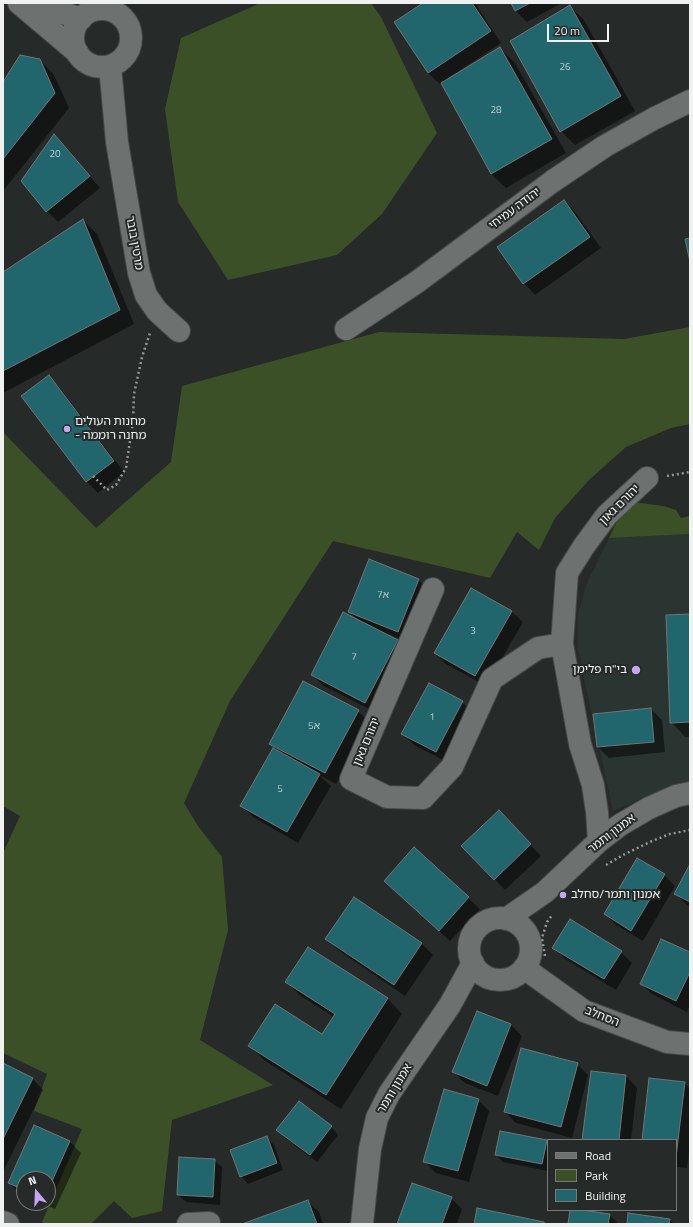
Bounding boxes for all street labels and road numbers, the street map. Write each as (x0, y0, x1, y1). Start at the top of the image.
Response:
street label: יהודה עמיחי (486, 185, 544, 233)
street label: מרטין בובר (122, 215, 146, 271)
street label: יהורם גאון (597, 482, 643, 528)
street label: יהורם גאון (350, 716, 384, 768)
street label: אמנון ותמר (585, 811, 639, 857)
street label: הסחלב (583, 1004, 621, 1030)
street label: אמנון ותמר (374, 1061, 416, 1117)

